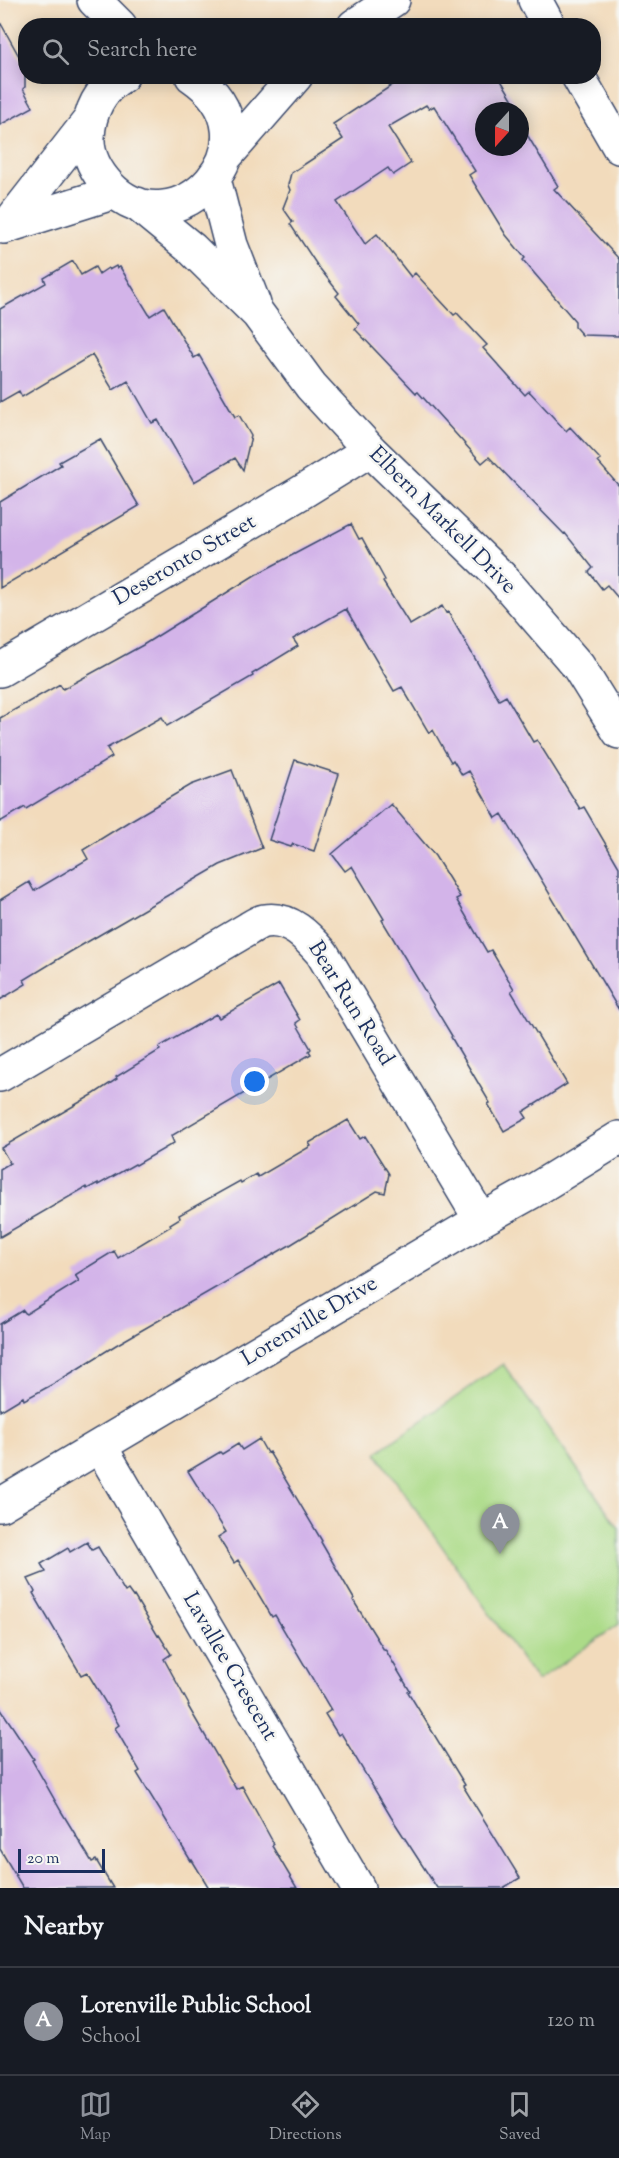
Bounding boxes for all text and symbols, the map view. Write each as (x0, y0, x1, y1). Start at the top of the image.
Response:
search box (18, 18, 601, 84)
icon: search (39, 35, 72, 68)
text: Search here (87, 35, 197, 67)
north arrow (475, 102, 529, 156)
street label: Elbern Markell Drive (361, 440, 523, 602)
street label: Deseronto Street (107, 507, 263, 615)
street label: Bear Run Road (299, 935, 401, 1073)
your location (240, 1067, 269, 1096)
street label: Lorenville Drive (236, 1269, 384, 1375)
pin: A (480, 1504, 520, 1554)
street label: Lavallee Crescent (173, 1587, 285, 1748)
scale bar (18, 1846, 105, 1874)
text: 20 m (27, 1848, 60, 1871)
text: Nearby (24, 1909, 104, 1946)
text: Lorenville Public School (81, 1991, 311, 2023)
text: A (35, 2007, 52, 2036)
text: 120 m (547, 2007, 595, 2036)
text: School (81, 2023, 141, 2052)
tab: Map (79, 2088, 112, 2147)
tab: Directions (269, 2088, 342, 2147)
tab: Saved (499, 2088, 540, 2147)

